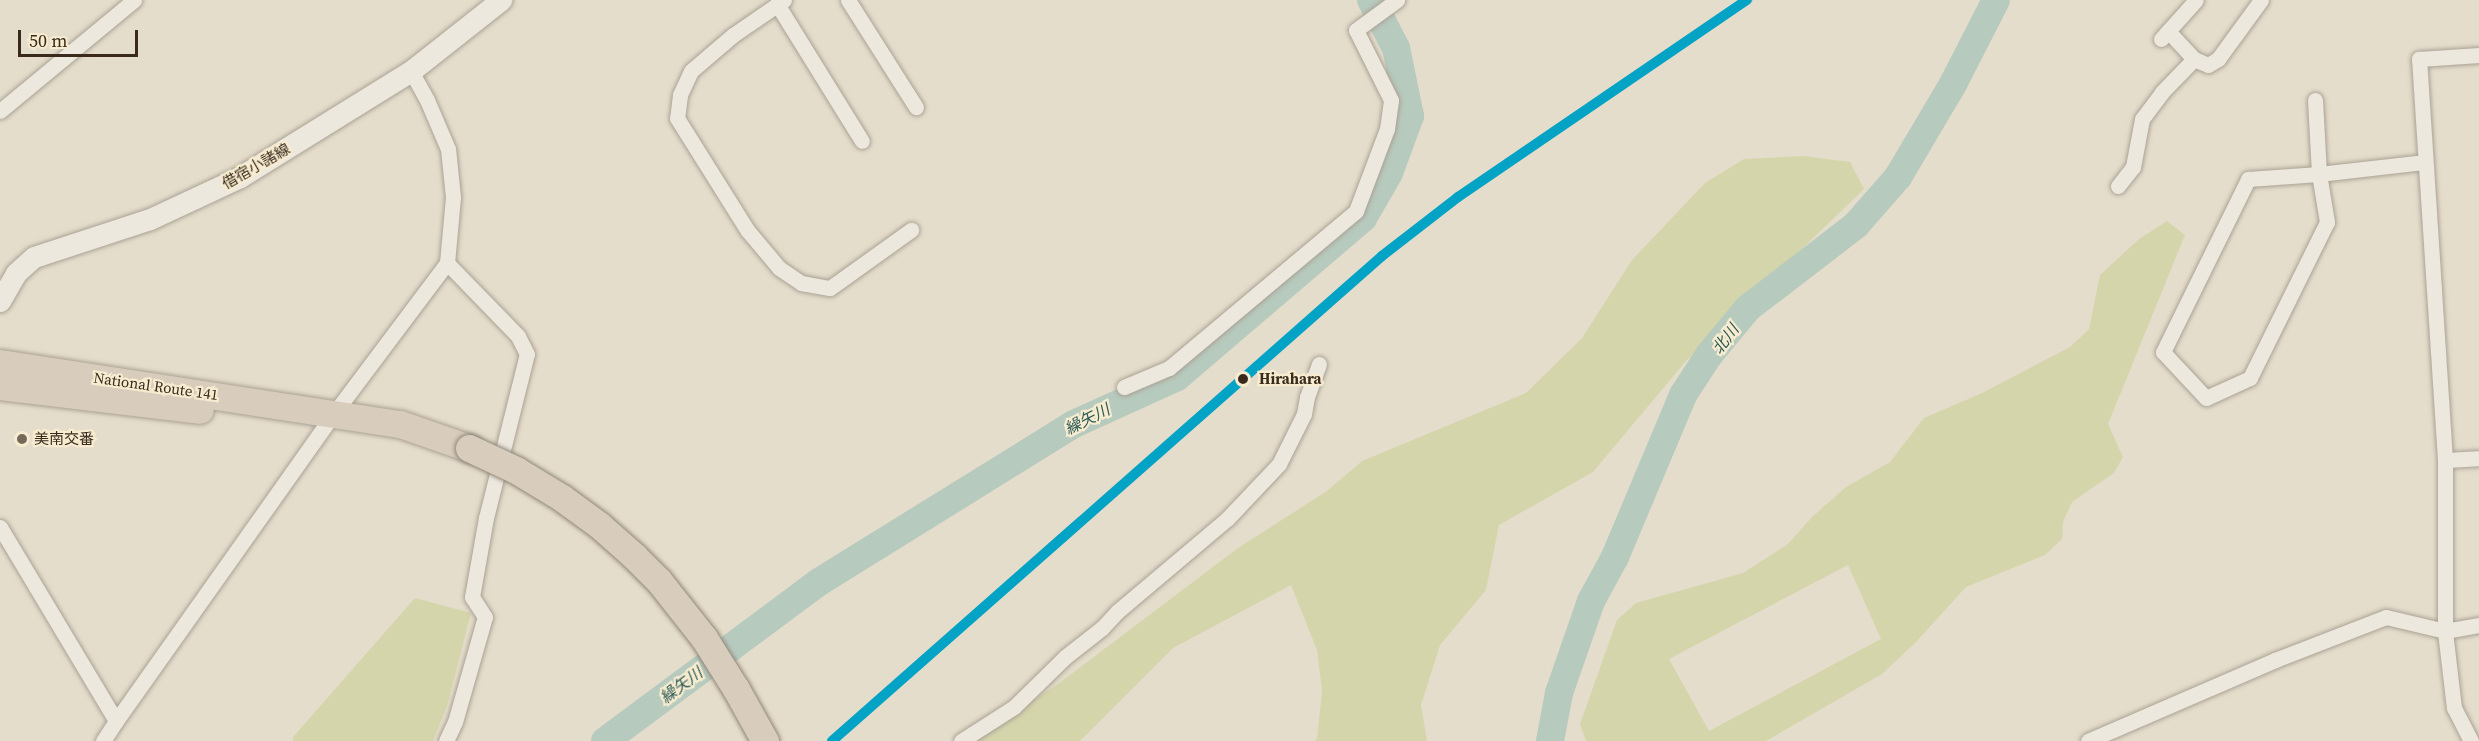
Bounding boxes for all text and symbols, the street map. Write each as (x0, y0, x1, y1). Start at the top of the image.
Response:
scale bar (21, 18, 141, 56)
text: 50 m (29, 28, 67, 53)
street label: 借宿小諸線 (219, 139, 293, 193)
water label: 北川 (1708, 320, 1742, 358)
street label: National Route 141 (93, 368, 219, 404)
marker: Hirahara (1232, 368, 1254, 390)
place label: Hirahara (1259, 370, 1321, 388)
water label: 繰矢川 (1061, 400, 1113, 438)
place label: 美南交番 (34, 430, 94, 448)
marker: 美南交番 (15, 432, 29, 446)
water label: 繰矢川 (656, 663, 706, 707)

